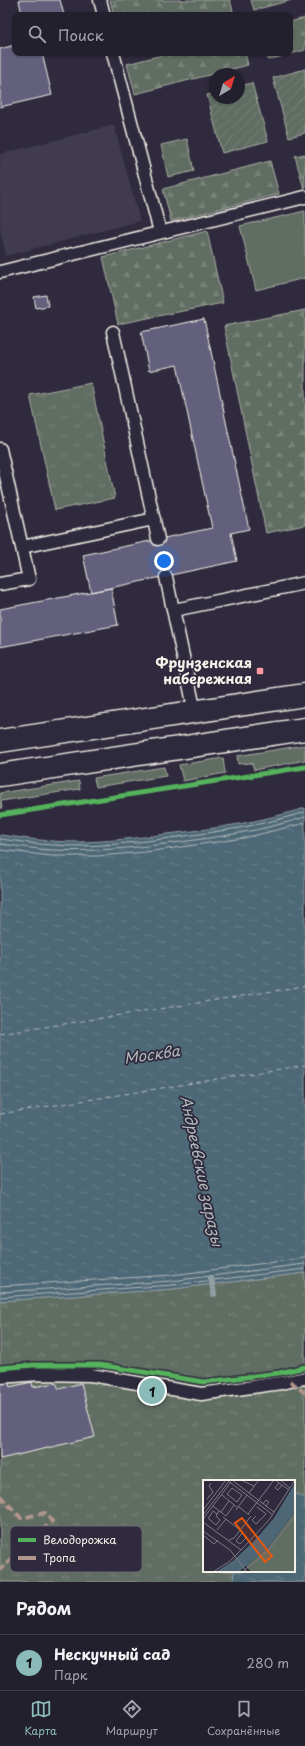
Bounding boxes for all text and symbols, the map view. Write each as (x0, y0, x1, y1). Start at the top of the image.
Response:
search box (12, 12, 293, 56)
icon: search (26, 23, 48, 45)
text: Поиск (58, 23, 104, 46)
north arrow (209, 68, 245, 104)
your location (154, 551, 174, 571)
place label: Фрунзенская набережная (156, 652, 252, 689)
marker: Фрунзенская набережная (255, 666, 265, 676)
water label: Москва (122, 1038, 182, 1069)
water label: Андреевские заразы (175, 1093, 230, 1249)
pin: 1 (139, 1376, 165, 1406)
inset map (203, 1480, 295, 1572)
legend (10, 1526, 142, 1572)
text: Велодорожка (43, 1531, 116, 1548)
text: Тропа (43, 1549, 76, 1566)
text: Рядом (16, 1595, 71, 1621)
text: Нескучный сад (54, 1642, 170, 1665)
text: 1 (26, 1653, 32, 1672)
text: 280 m (247, 1653, 289, 1672)
text: Парк (54, 1665, 88, 1684)
tab: Карта (25, 1698, 57, 1739)
tab: Маршрут (106, 1698, 158, 1739)
tab: Сохранённые (207, 1698, 280, 1739)

